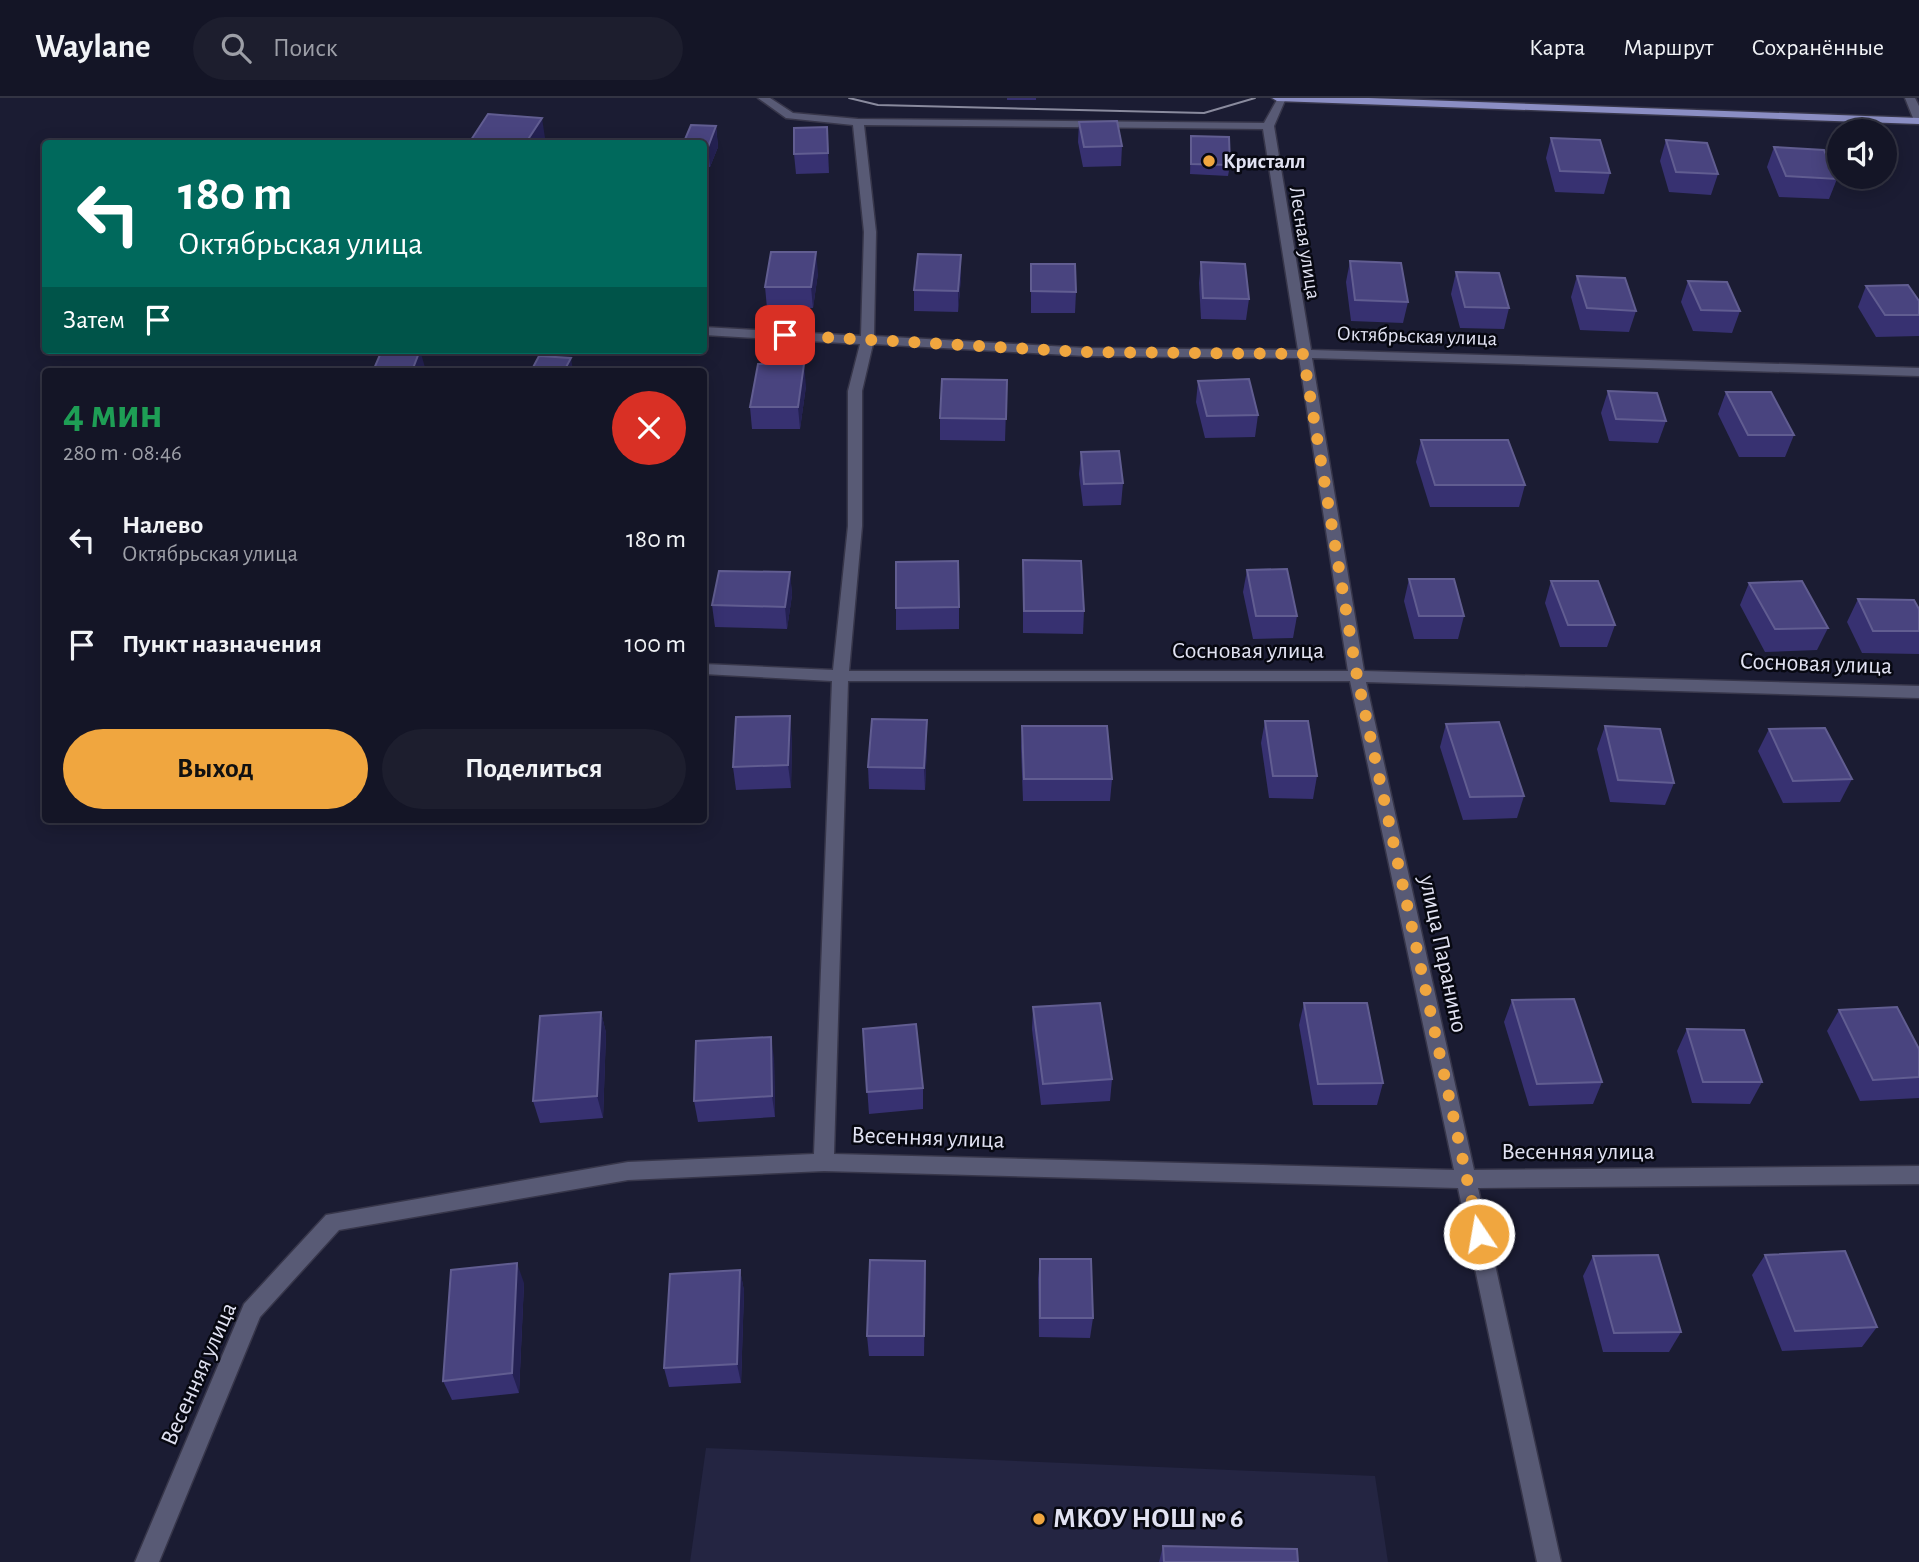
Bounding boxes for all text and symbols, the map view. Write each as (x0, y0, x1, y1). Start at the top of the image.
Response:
search box (193, 17, 683, 80)
icon: search (217, 29, 255, 67)
text: Waylane (35, 31, 151, 64)
text: Поиск (273, 35, 338, 61)
text: Карта (1529, 36, 1585, 60)
text: Маршрут (1623, 36, 1713, 60)
text: Сохранённые (1751, 36, 1884, 60)
map controls (1827, 119, 1897, 189)
button: sound (1827, 119, 1897, 189)
place label: Кристалл (1223, 151, 1306, 172)
marker: Кристалл (1201, 153, 1217, 169)
icon: left (63, 168, 154, 259)
text: 180 m (178, 170, 292, 219)
street label: Лесная улица (1286, 185, 1324, 301)
text: Октябрьская улица (178, 228, 423, 260)
icon: arrive (139, 301, 177, 339)
pin (755, 305, 815, 365)
text: Затем (63, 307, 125, 333)
icon: arrive (766, 316, 804, 354)
street label: Октябрьская улица (1336, 323, 1498, 349)
button: close (612, 391, 686, 465)
text: 4 мин (63, 393, 163, 435)
text: 280 m · 08:46 (63, 442, 182, 465)
text: Налево (122, 512, 203, 538)
icon: left (63, 521, 101, 559)
text: 180 m (626, 526, 686, 552)
text: Октябрьская улица (122, 543, 298, 566)
icon: arrive (63, 626, 101, 664)
text: Пункт назначения (122, 631, 322, 657)
text: 100 m (625, 631, 686, 657)
street label: Сосновая улица (1172, 639, 1324, 663)
street label: Сосновая улица (1739, 649, 1893, 679)
button: Выход (63, 729, 368, 809)
button: Поделиться (382, 729, 686, 809)
street label: улица Паранино (1414, 872, 1471, 1035)
street label: Весенняя улица (851, 1123, 1005, 1153)
street label: Весенняя улица (1501, 1140, 1655, 1164)
position arrow (1442, 1197, 1516, 1271)
street label: Весенняя улица (157, 1299, 241, 1449)
place label: МКОУ НОШ № 6 (1053, 1505, 1244, 1533)
marker: МКОУ НОШ № 6 (1031, 1511, 1047, 1527)

